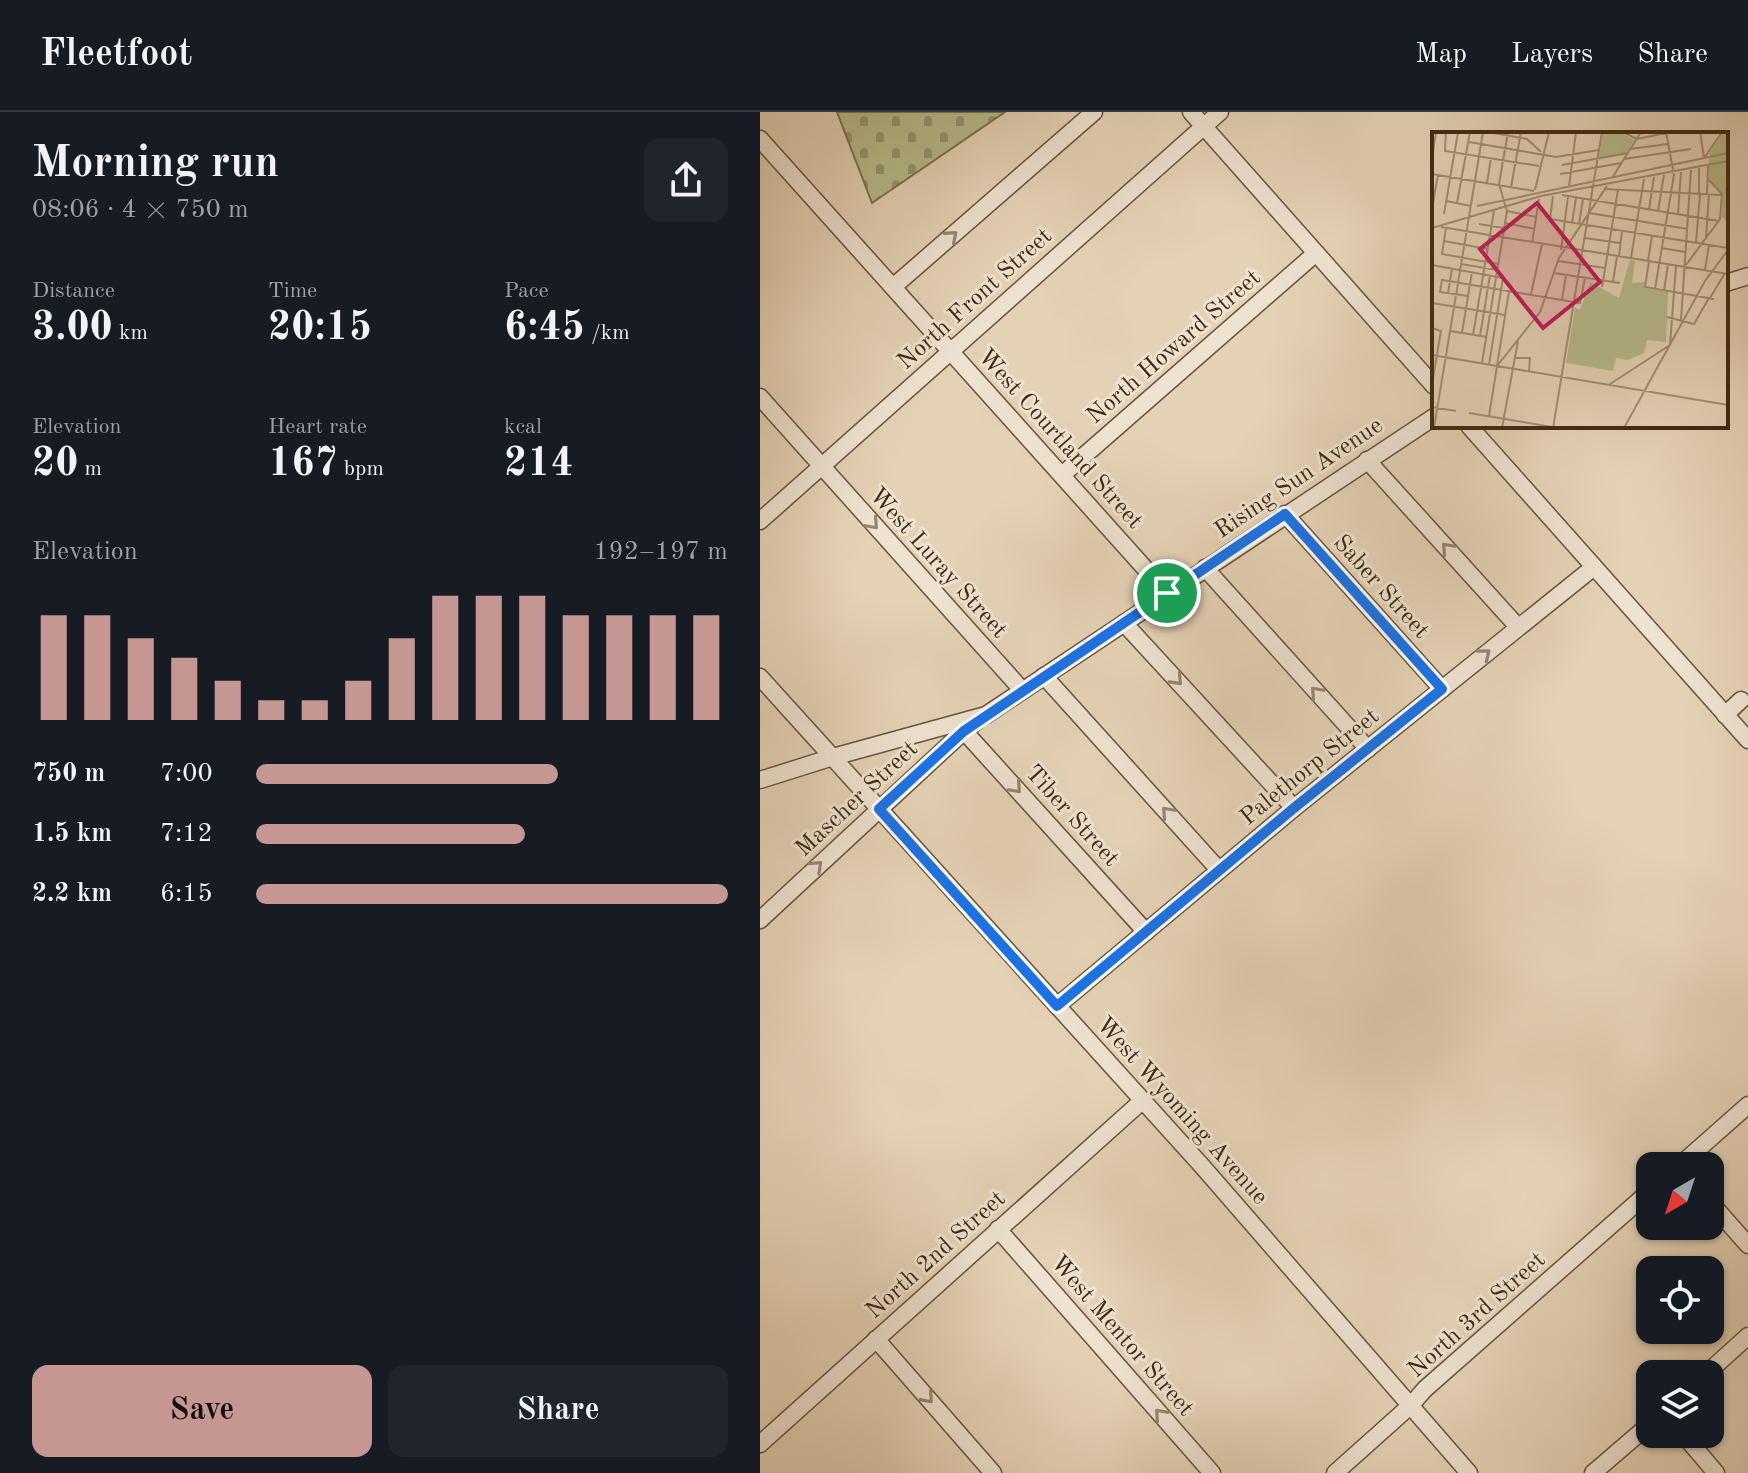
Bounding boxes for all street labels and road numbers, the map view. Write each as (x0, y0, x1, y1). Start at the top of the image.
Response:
street label: North Front Street (894, 224, 1057, 375)
street label: North Howard Street (1083, 266, 1266, 429)
street label: West Courtland Street (973, 345, 1146, 534)
street label: Rising Sun Avenue (1211, 414, 1387, 544)
street label: West Luray Street (864, 484, 1011, 643)
street label: Saber Street (1328, 531, 1433, 644)
street label: Palethorp Street (1236, 705, 1384, 831)
street label: Mascher Street (792, 737, 923, 862)
street label: Tiber Street (1020, 761, 1123, 872)
street label: West Wyoming Avenue (1091, 1013, 1272, 1210)
street label: North 2nd Street (862, 1187, 1011, 1324)
street label: North 3rd Street (1404, 1248, 1550, 1383)
street label: West Mentor Street (1045, 1251, 1198, 1421)

